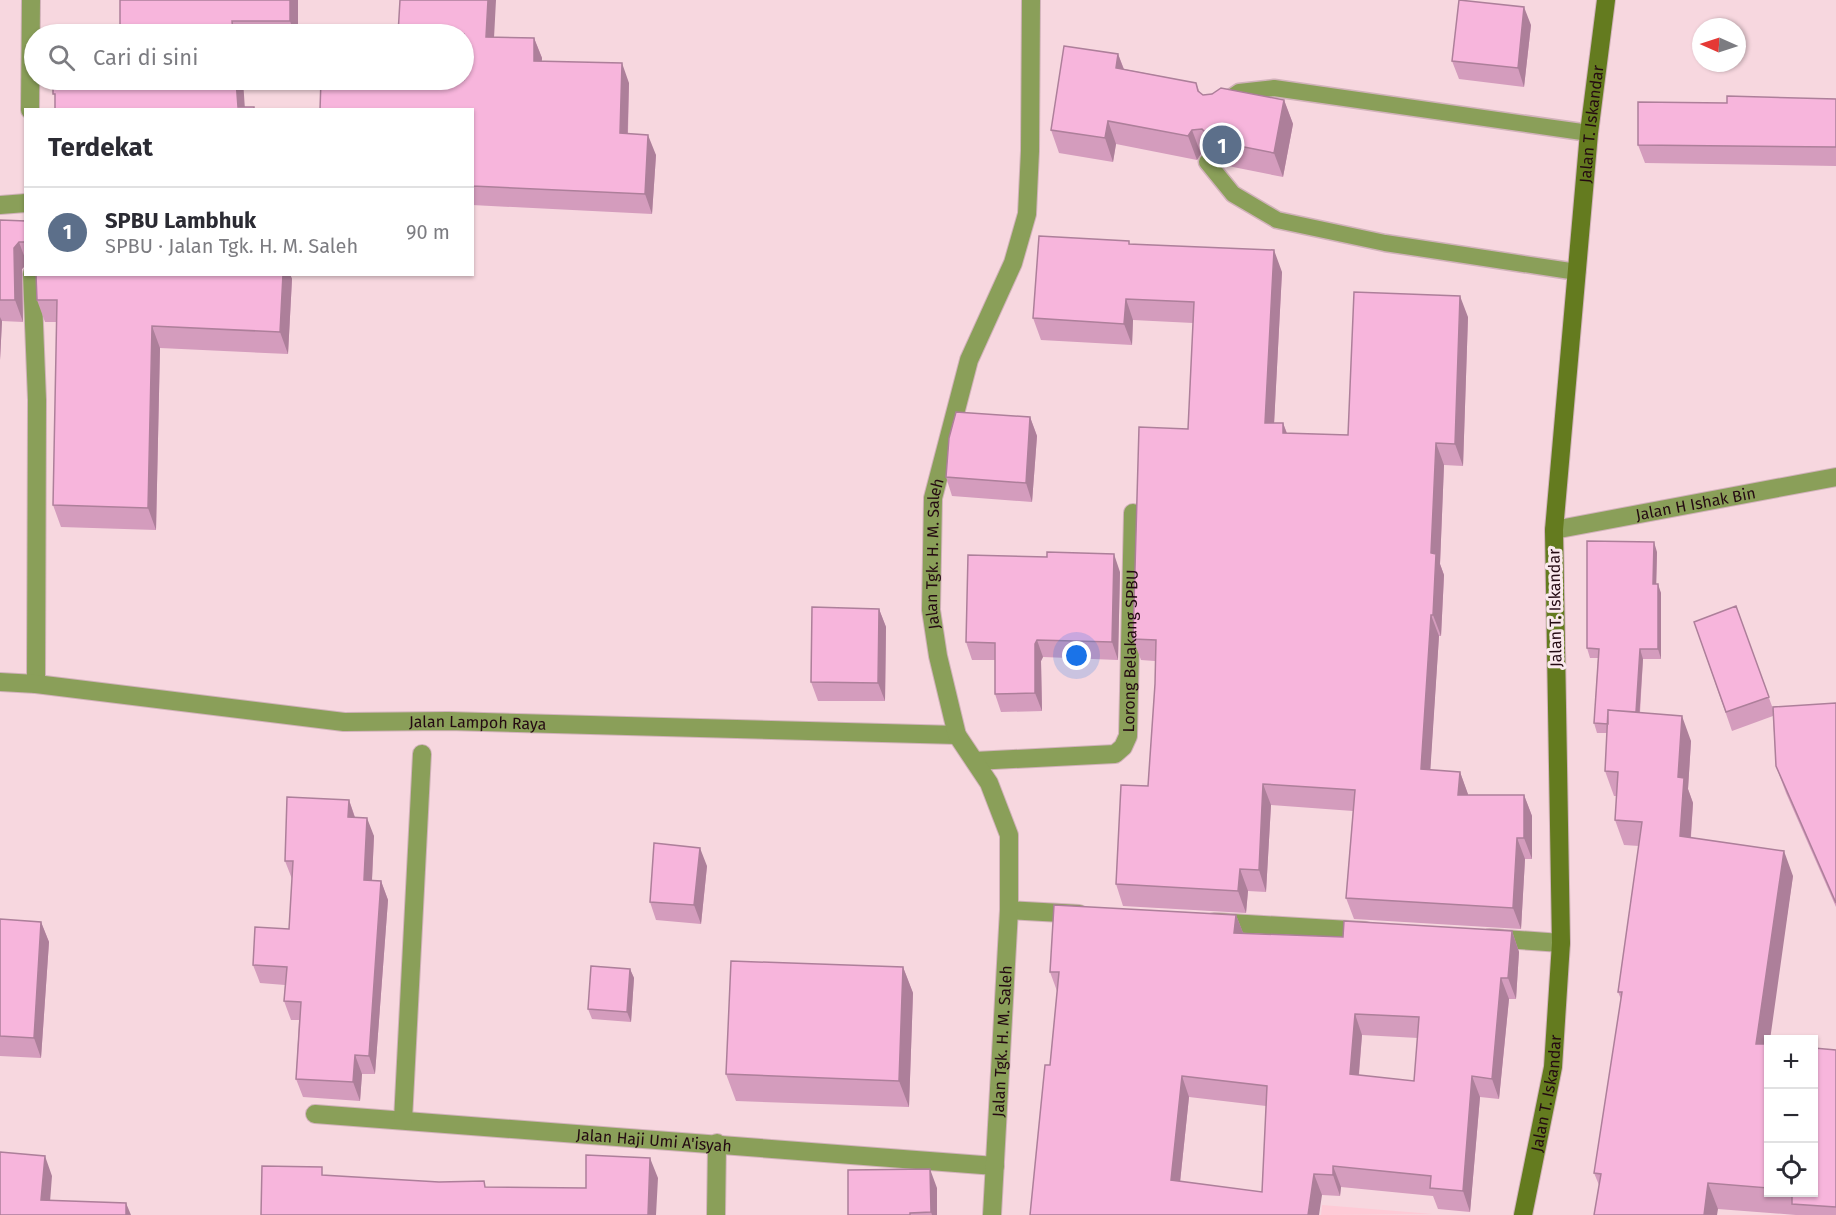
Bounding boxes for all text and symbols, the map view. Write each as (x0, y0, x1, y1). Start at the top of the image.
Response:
north arrow (1692, 18, 1746, 72)
search box (24, 24, 474, 90)
icon: search (45, 41, 78, 74)
text: Cari di sini (93, 44, 198, 71)
street label: Jalan T. Iskandar (1575, 63, 1607, 184)
pin: 1 (1202, 122, 1242, 168)
text: Terdekat (48, 132, 153, 163)
text: SPBU Lambhuk (105, 207, 256, 234)
text: 1 (63, 220, 72, 244)
text: 90 m (406, 220, 450, 244)
text: SPBU · Jalan Tgk. H. M. Saleh (105, 234, 358, 258)
street label: Jalan Tgk. H. M. Saleh (921, 476, 947, 631)
street label: Jalan H Ishak Bin (1634, 483, 1757, 524)
street label: Jalan T. Iskandar (1544, 548, 1566, 667)
street label: Lorong Belakang SPBU (1119, 569, 1141, 732)
your location (1062, 641, 1091, 670)
street label: Jalan Lampoh Raya (409, 711, 547, 733)
street label: Jalan Tgk. H. M. Saleh (988, 965, 1015, 1118)
street label: Jalan T. Iskandar (1527, 1033, 1565, 1153)
map controls (1764, 1035, 1818, 1197)
button: + (1764, 1035, 1818, 1089)
button: − (1764, 1089, 1818, 1143)
street label: Jalan Haji Umi A'isyah (576, 1125, 732, 1155)
button: locate (1764, 1143, 1818, 1197)

